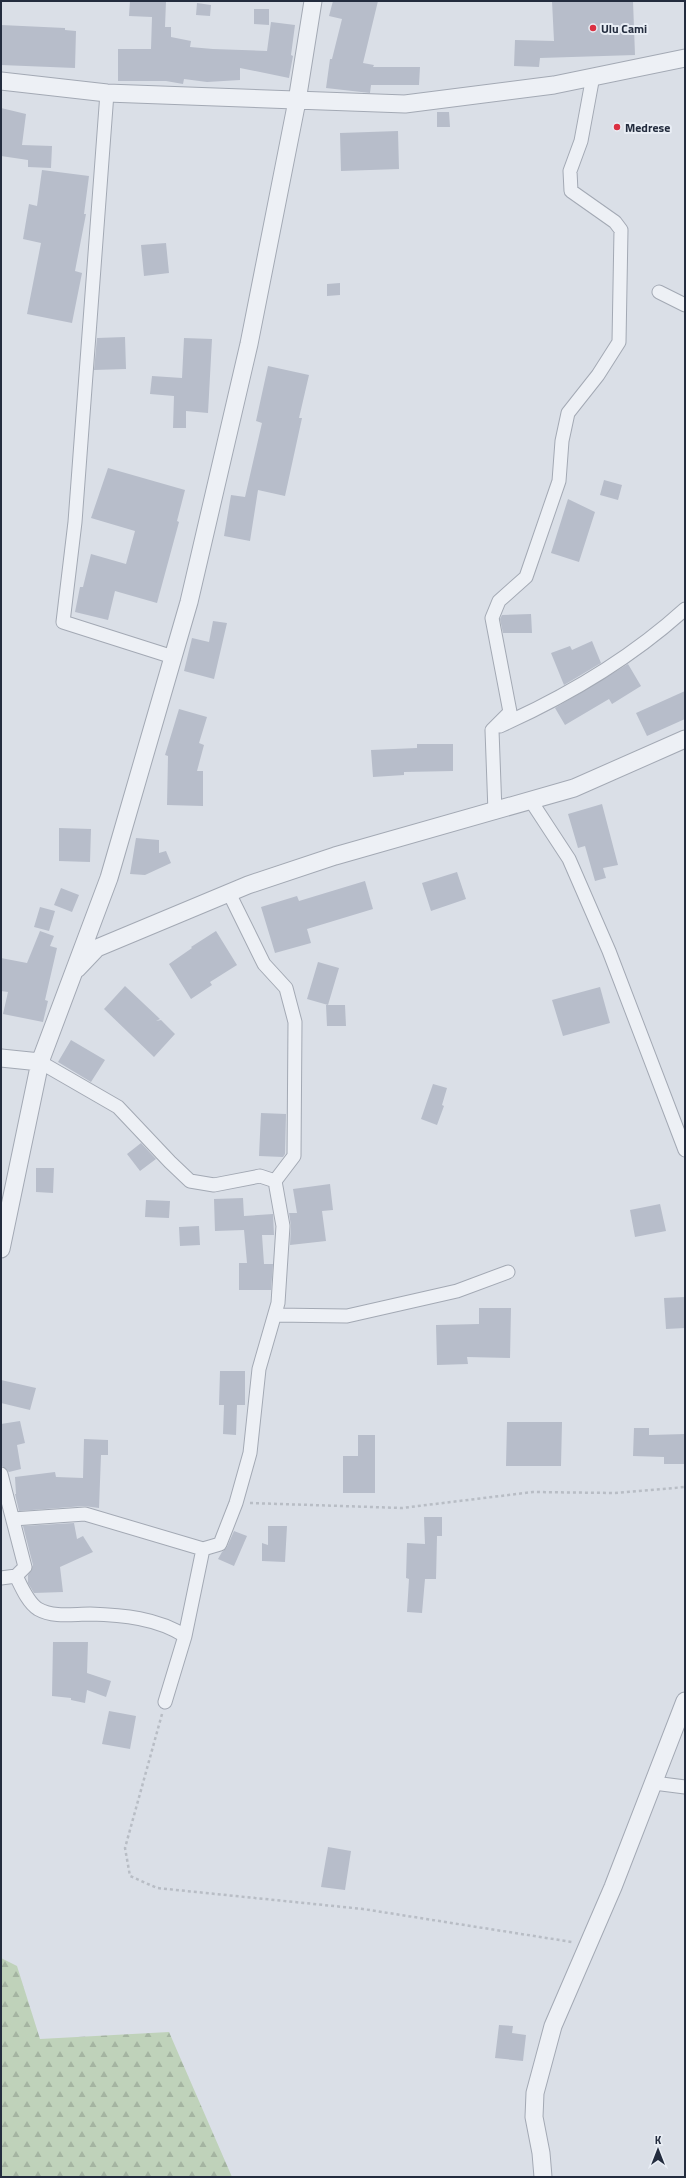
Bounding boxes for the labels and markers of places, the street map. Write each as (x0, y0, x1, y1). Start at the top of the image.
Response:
place label: Ulu Cami (601, 19, 647, 38)
marker: Ulu Cami (588, 23, 598, 33)
place label: Medrese (625, 118, 670, 137)
marker: Medrese (612, 122, 622, 132)

